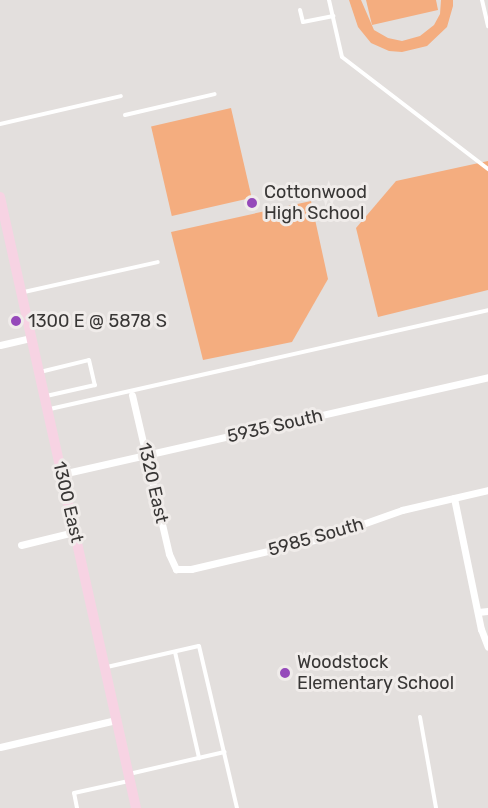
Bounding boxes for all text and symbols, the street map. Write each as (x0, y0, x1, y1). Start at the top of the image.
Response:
place label: Cottonwood High School (264, 182, 367, 224)
marker: Cottonwood High School (245, 196, 259, 210)
place label: 1300 E @ 5878 S (28, 310, 167, 332)
marker: 1300 E @ 5878 S (9, 314, 23, 328)
street label: 5935 South (225, 405, 325, 447)
street label: 1320 East (133, 441, 173, 525)
street label: 1300 East (48, 459, 88, 545)
street label: 5985 South (266, 513, 366, 561)
place label: Woodstock Elementary School (297, 652, 455, 694)
marker: Woodstock Elementary School (278, 666, 292, 680)

